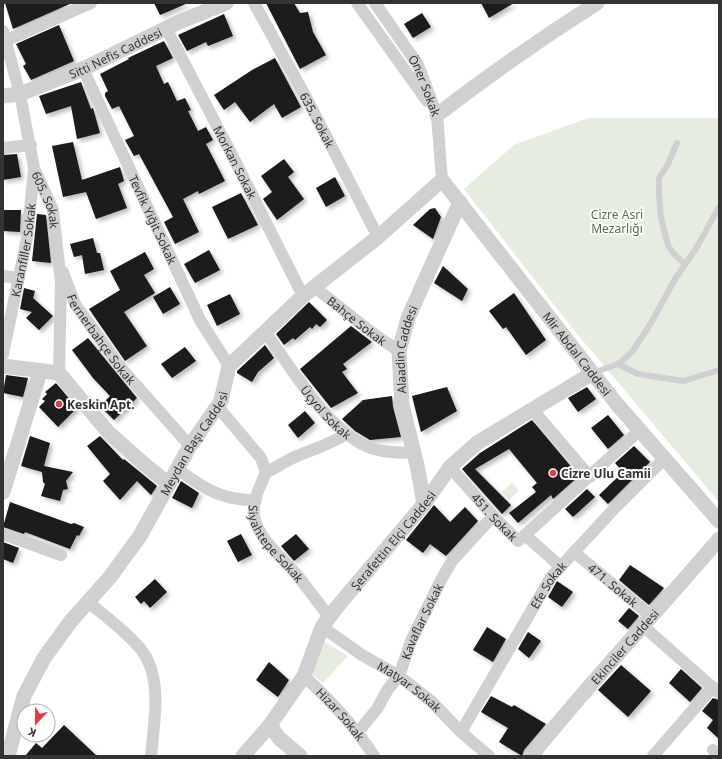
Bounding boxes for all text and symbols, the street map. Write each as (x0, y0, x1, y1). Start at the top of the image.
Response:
street label: Sitti Nefis Caddesi (66, 23, 165, 82)
street label: Öner Sokak (405, 51, 445, 119)
street label: 635. Sokak (296, 89, 339, 151)
street label: Morkan Sokak (210, 122, 261, 202)
street label: 605. Sokak (28, 168, 64, 230)
street label: Tevfik Yiğit Sokak (125, 172, 181, 267)
street label: Karanfiller Sokak (7, 202, 39, 298)
park label: Cizre Asri Mezarlığı (591, 206, 643, 237)
street label: Fernerbahçe Sokak (64, 292, 140, 388)
street label: Bahçe Sokak (324, 292, 390, 349)
street label: Alaadin Caddesi (391, 302, 421, 394)
street label: Mir Abdal Caddesi (539, 308, 616, 399)
street label: Üçyol Sokak (297, 382, 355, 443)
street label: Meydan Başı Caddesi (156, 390, 231, 498)
place label: Keskin Apt. (67, 396, 135, 413)
marker: Keskin Apt. (54, 399, 64, 409)
place label: Cizre Ulu Camii (561, 465, 651, 482)
marker: Cizre Ulu Camii (548, 468, 558, 478)
street label: Şerafettin Elçi Caddesi (346, 487, 439, 594)
street label: 451. Sokak (468, 489, 522, 545)
street label: Siyahtepe Sokak (245, 504, 308, 586)
street label: Efe Sokak (526, 557, 570, 612)
street label: 471. Sokak (585, 559, 642, 611)
street label: Kavaflar Sokak (397, 580, 447, 662)
street label: Ekinciler Caddesi (587, 605, 662, 688)
street label: Matyar Sokak (374, 657, 446, 716)
street label: Hizar Sokak (313, 684, 369, 745)
north arrow (16, 703, 56, 743)
text: K (25, 724, 38, 741)

